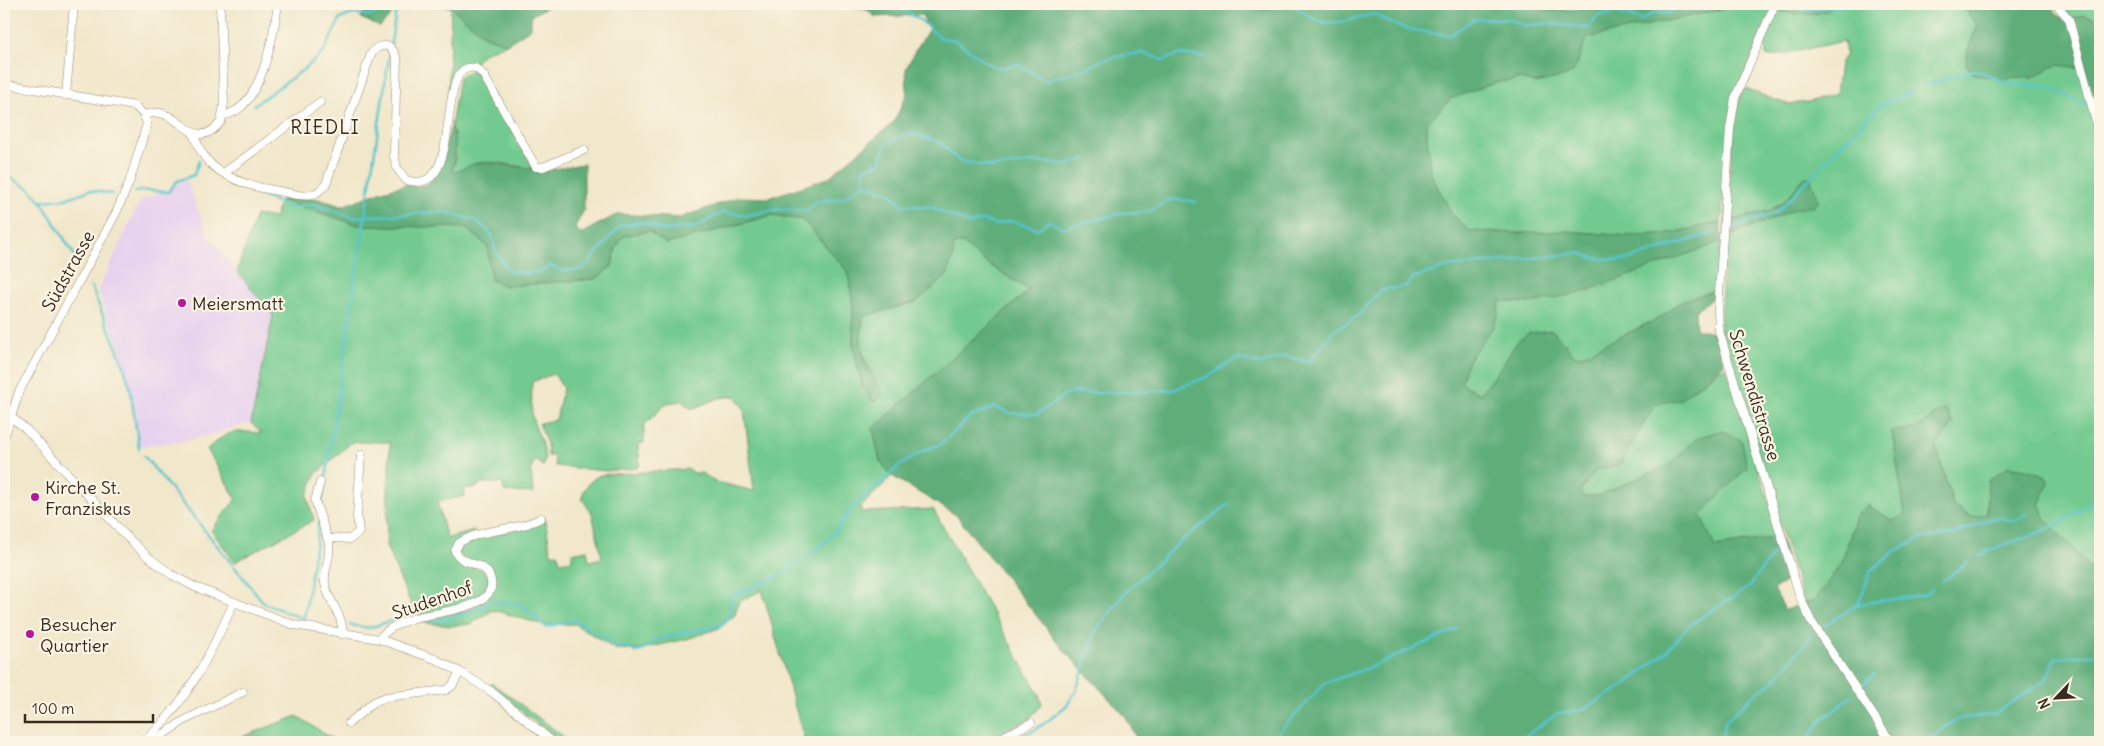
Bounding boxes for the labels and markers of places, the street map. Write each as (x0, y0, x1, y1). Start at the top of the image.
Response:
place label: Meiersmatt (192, 292, 284, 315)
marker: Meiersmatt (176, 297, 188, 309)
place label: Kirche St. Franziskus (45, 476, 131, 520)
marker: Kirche St. Franziskus (29, 491, 41, 503)
place label: Besucher Quartier (40, 613, 117, 657)
marker: Besucher Quartier (24, 628, 36, 640)

